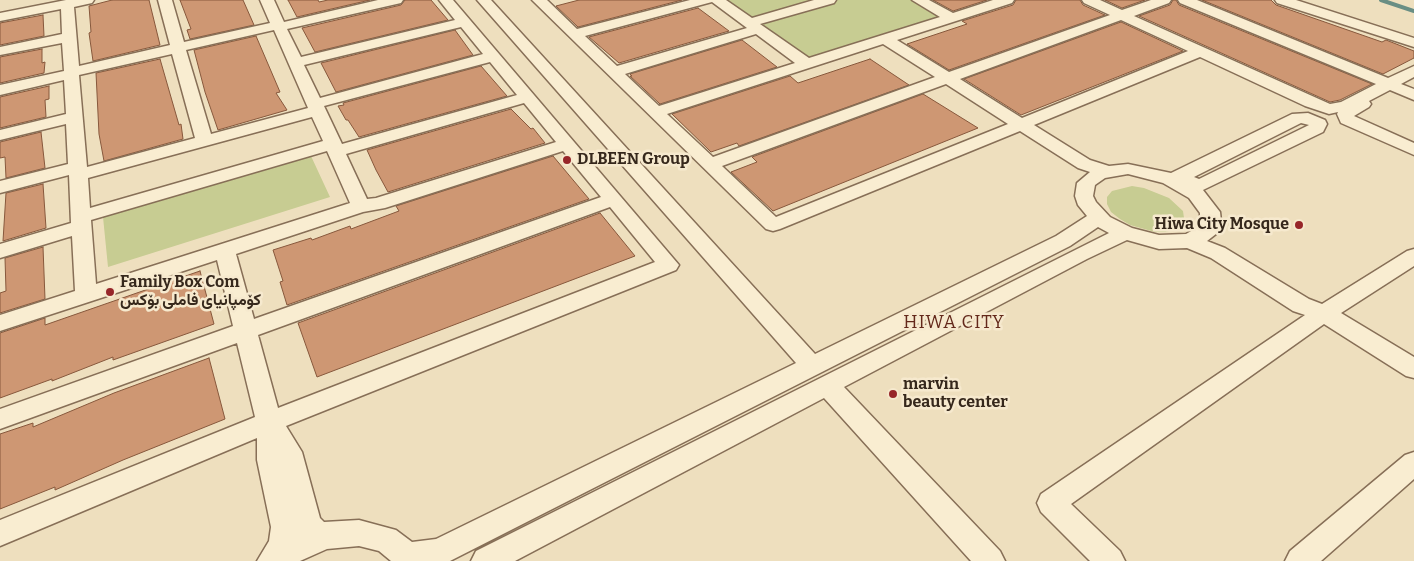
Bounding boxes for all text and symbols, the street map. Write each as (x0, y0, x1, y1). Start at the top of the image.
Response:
place label: DLBEEN Group (577, 150, 690, 170)
marker: DLBEEN Group (561, 154, 573, 166)
place label: Hiwa City Mosque (1155, 215, 1289, 235)
marker: Hiwa City Mosque (1293, 219, 1305, 231)
place label: Family Box Com کۆمپانیای فاملی بۆکس (120, 273, 261, 311)
marker: Family Box Com کۆمپانیای فاملی بۆکس (104, 286, 116, 298)
district label: HIWA CITY (902, 312, 1006, 334)
place label: marvin beauty center (903, 375, 1008, 413)
marker: marvin beauty center (887, 388, 899, 400)

